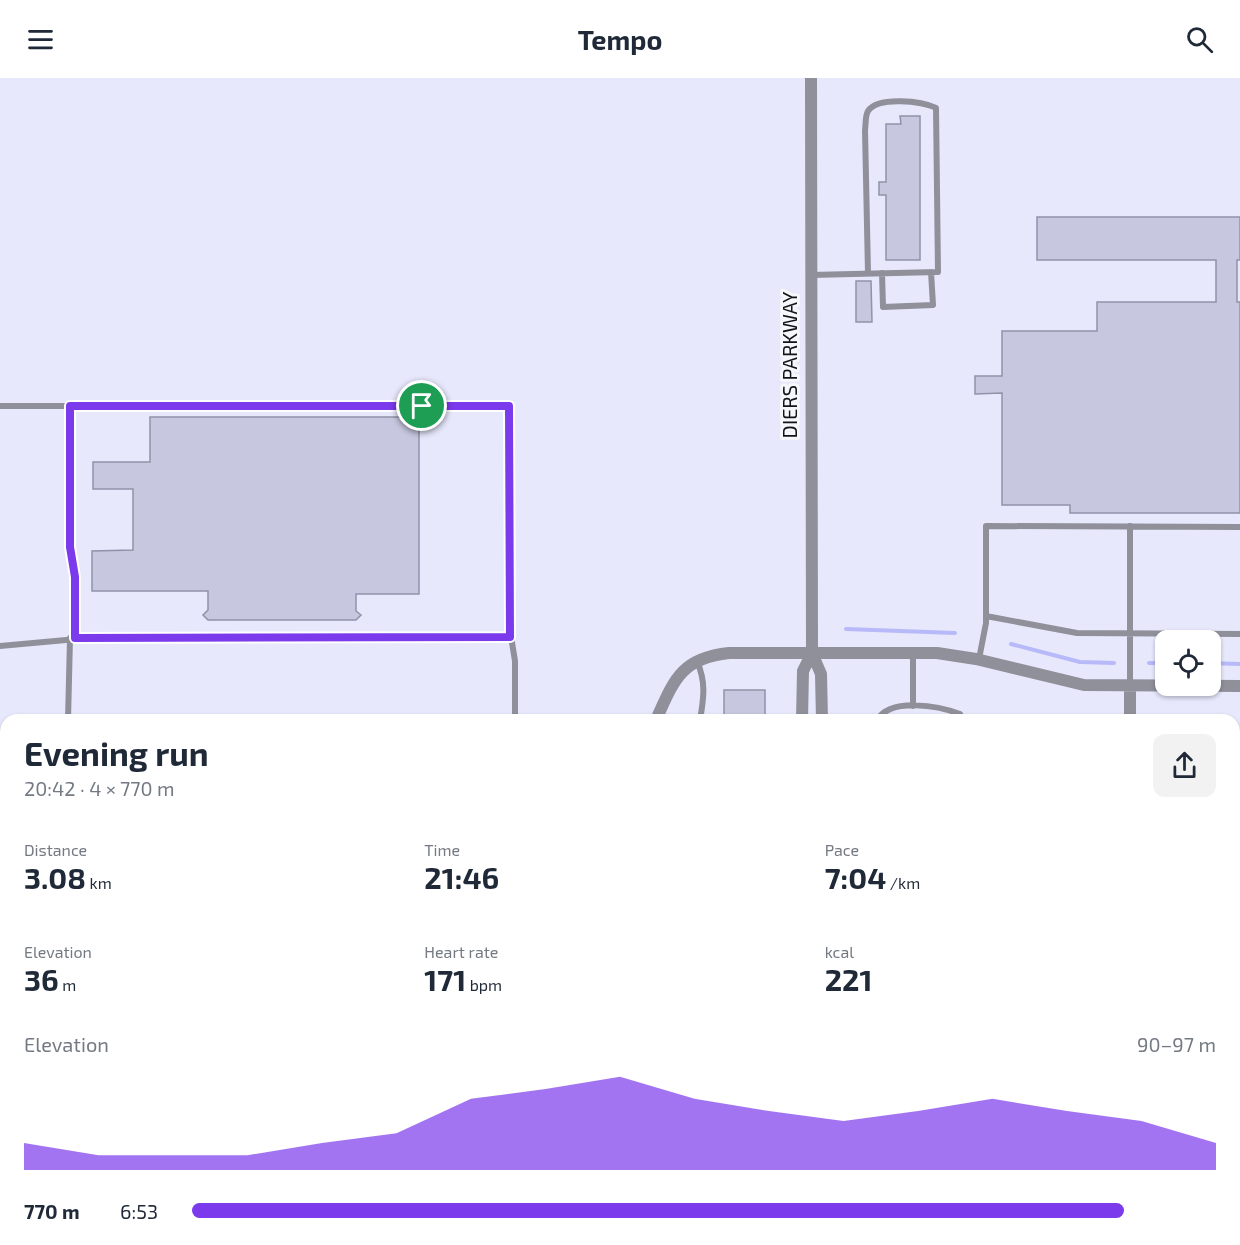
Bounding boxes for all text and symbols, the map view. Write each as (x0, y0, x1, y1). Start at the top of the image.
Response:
icon: menu (24, 23, 57, 56)
text: Tempo (578, 23, 662, 55)
icon: search (1183, 23, 1216, 56)
street label: DIERS PARKWAY (777, 291, 801, 438)
pin (396, 380, 447, 431)
icon: arrive (405, 389, 438, 422)
map controls (1155, 630, 1221, 696)
button: locate (1155, 630, 1221, 696)
text: Evening run (24, 733, 209, 773)
button: share (1153, 734, 1216, 797)
text: 20:42 · 4 × 770 m (24, 776, 175, 800)
text: Distance (24, 840, 87, 859)
text: Time (424, 840, 460, 859)
text: Pace (825, 840, 859, 859)
text: 3.08 (24, 859, 86, 895)
text: 21:46 (424, 859, 499, 895)
text: 7:04 (825, 859, 886, 895)
text: km (86, 873, 112, 892)
text: /km (886, 873, 920, 892)
text: Elevation (24, 942, 92, 961)
text: Heart rate (424, 942, 498, 961)
text: kcal (825, 942, 854, 961)
text: 36 (24, 961, 59, 997)
text: 171 (424, 961, 466, 997)
text: 221 (825, 961, 872, 997)
text: m (59, 975, 76, 994)
text: bpm (466, 975, 502, 994)
text: Elevation (24, 1032, 109, 1056)
text: 90–97 m (1137, 1032, 1216, 1056)
text: 770 m (24, 1199, 80, 1223)
text: 6:53 (120, 1199, 158, 1223)

